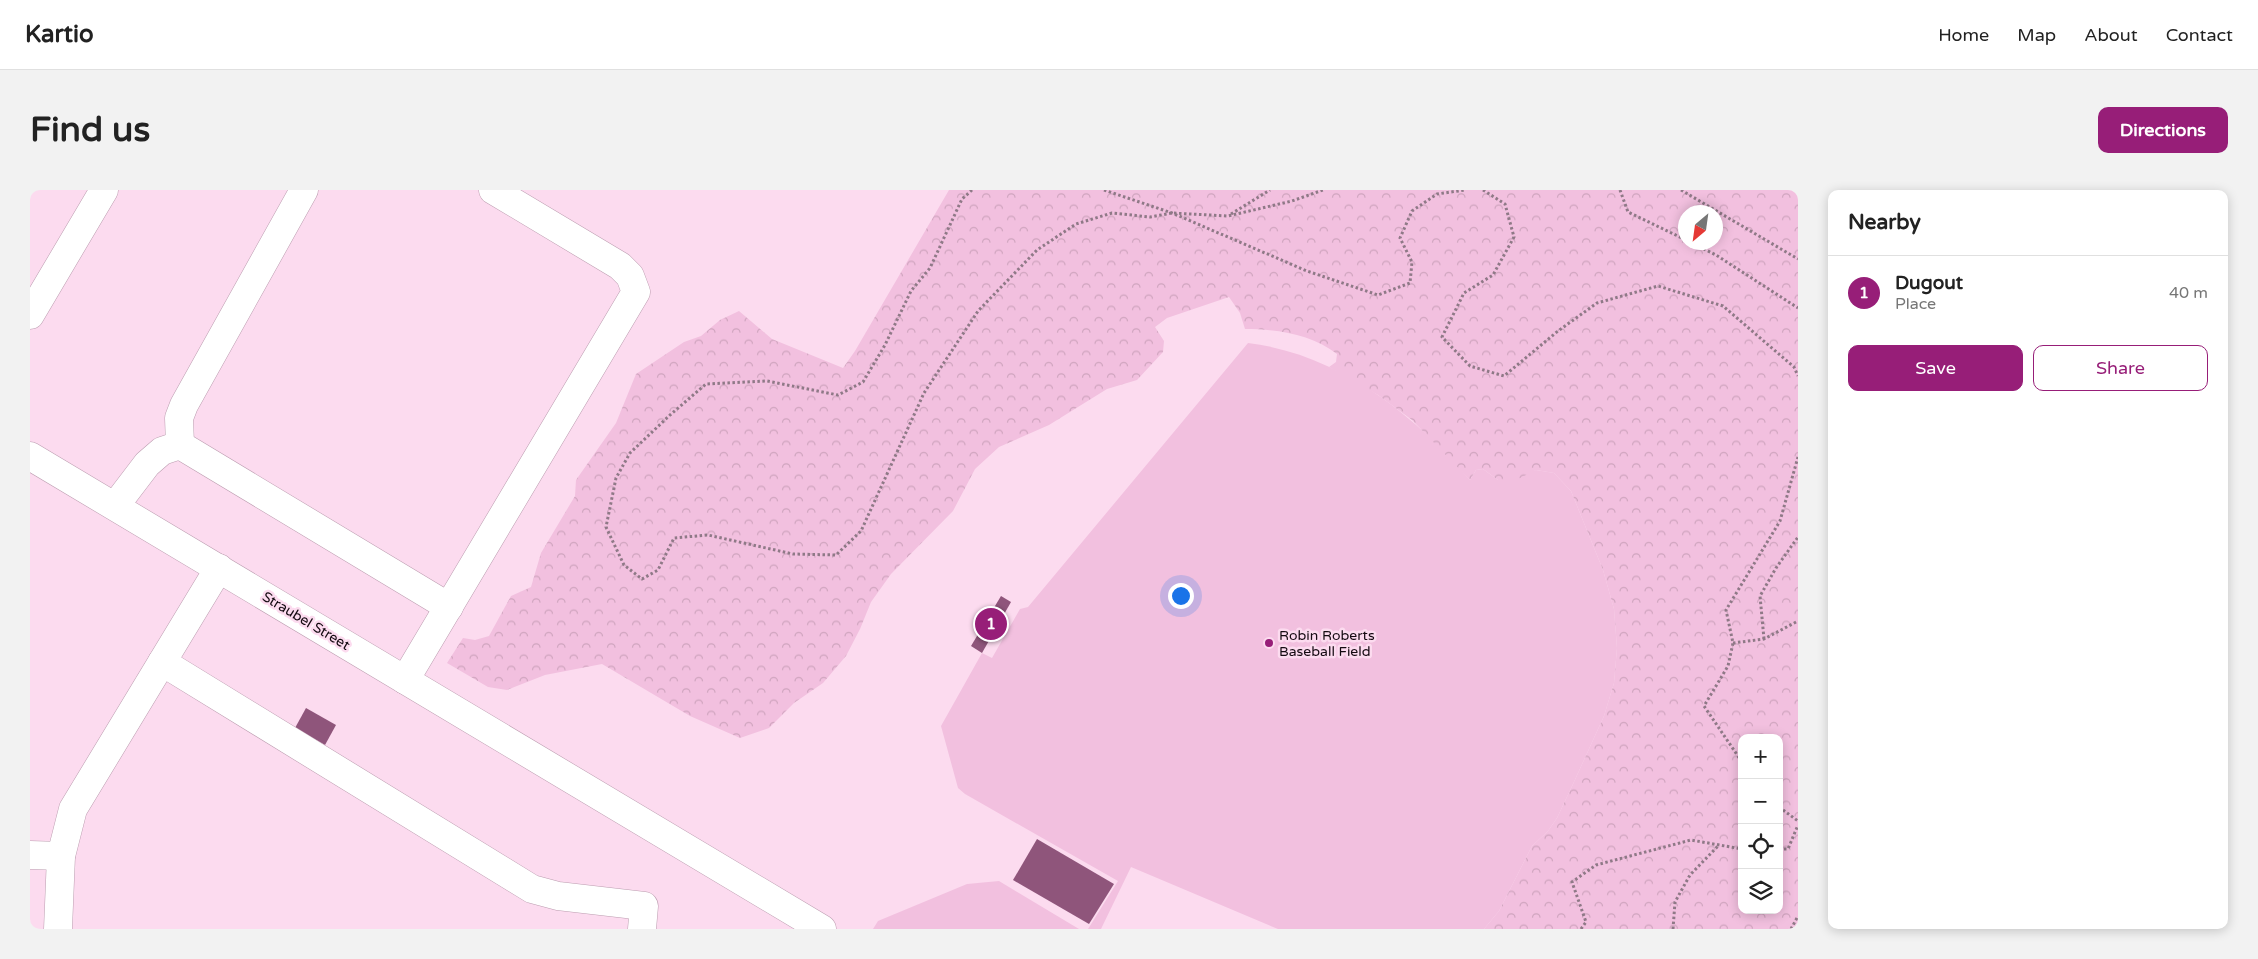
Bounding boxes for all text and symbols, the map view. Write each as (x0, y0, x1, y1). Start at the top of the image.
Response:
text: Kartio (25, 20, 94, 49)
text: Home (1938, 24, 1989, 46)
text: Map (2017, 24, 2056, 46)
text: About (2084, 24, 2138, 46)
text: Contact (2166, 24, 2233, 46)
button: Directions (2098, 107, 2228, 153)
text: Find us (30, 109, 150, 151)
north arrow (1678, 205, 1723, 250)
text: Nearby (1848, 210, 1921, 235)
text: Dugout (1895, 272, 1963, 294)
text: 1 (1859, 283, 1869, 303)
text: 40 m (2169, 283, 2208, 303)
text: Place (1895, 294, 1936, 314)
button: Save (1848, 345, 2023, 391)
button: Share (2033, 345, 2208, 391)
your location (1168, 583, 1194, 609)
street label: Straubel Street (259, 588, 353, 654)
pin: 1 (975, 605, 1007, 643)
place label: Robin Roberts Baseball Field (1279, 627, 1375, 660)
marker: Robin Roberts Baseball Field (1263, 637, 1275, 649)
map controls (1738, 734, 1783, 914)
button: + (1738, 734, 1783, 779)
button: − (1738, 779, 1783, 824)
button: locate (1738, 824, 1783, 869)
button: layers (1738, 869, 1783, 914)

